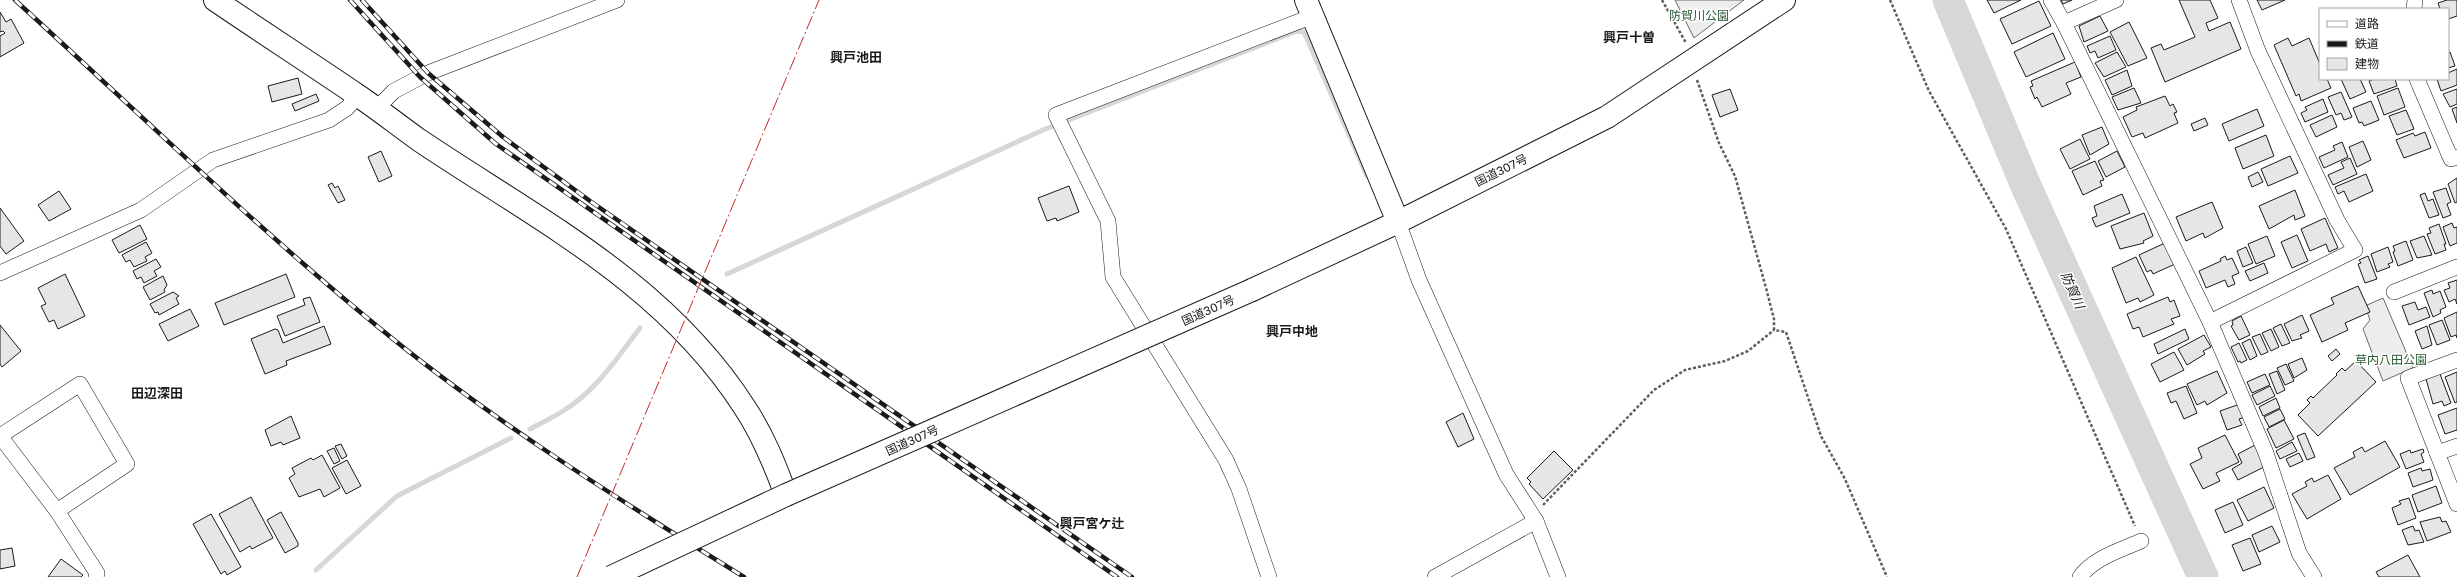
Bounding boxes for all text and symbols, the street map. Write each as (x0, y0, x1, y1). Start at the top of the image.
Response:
park label: 防賀川公園 (1669, 8, 1729, 23)
legend (2319, 8, 2449, 80)
text: 道路 (2355, 16, 2379, 31)
district label: 興戸十曽 (1603, 29, 1655, 45)
text: 鉄道 (2355, 36, 2379, 51)
district label: 興戸池田 (830, 49, 882, 65)
text: 建物 (2355, 56, 2379, 71)
street label: 国道307号 (1472, 151, 1530, 189)
water label: 防賀川 (2058, 269, 2089, 313)
street label: 国道307号 (1179, 292, 1237, 328)
district label: 興戸中地 (1266, 323, 1318, 339)
park label: 草内八田公園 (2355, 352, 2427, 367)
district label: 田辺深田 (131, 385, 183, 401)
street label: 国道307号 (883, 422, 941, 458)
district label: 興戸宮ケ辻 (1059, 515, 1125, 531)

